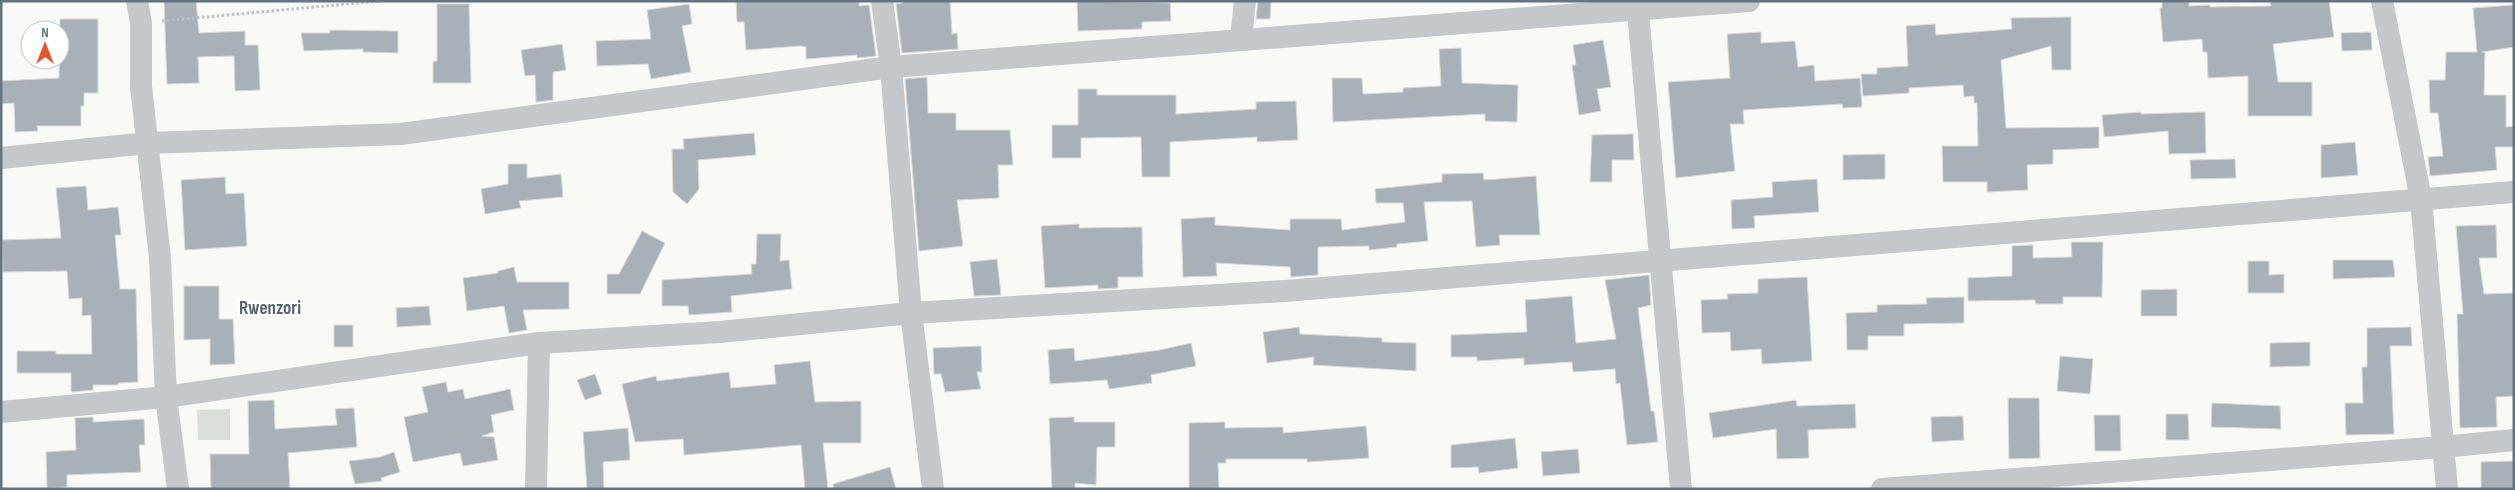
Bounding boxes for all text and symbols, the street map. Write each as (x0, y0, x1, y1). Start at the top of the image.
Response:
north arrow (20, 20, 70, 70)
text: N (41, 24, 49, 41)
district label: Rwenzori (239, 297, 301, 320)

